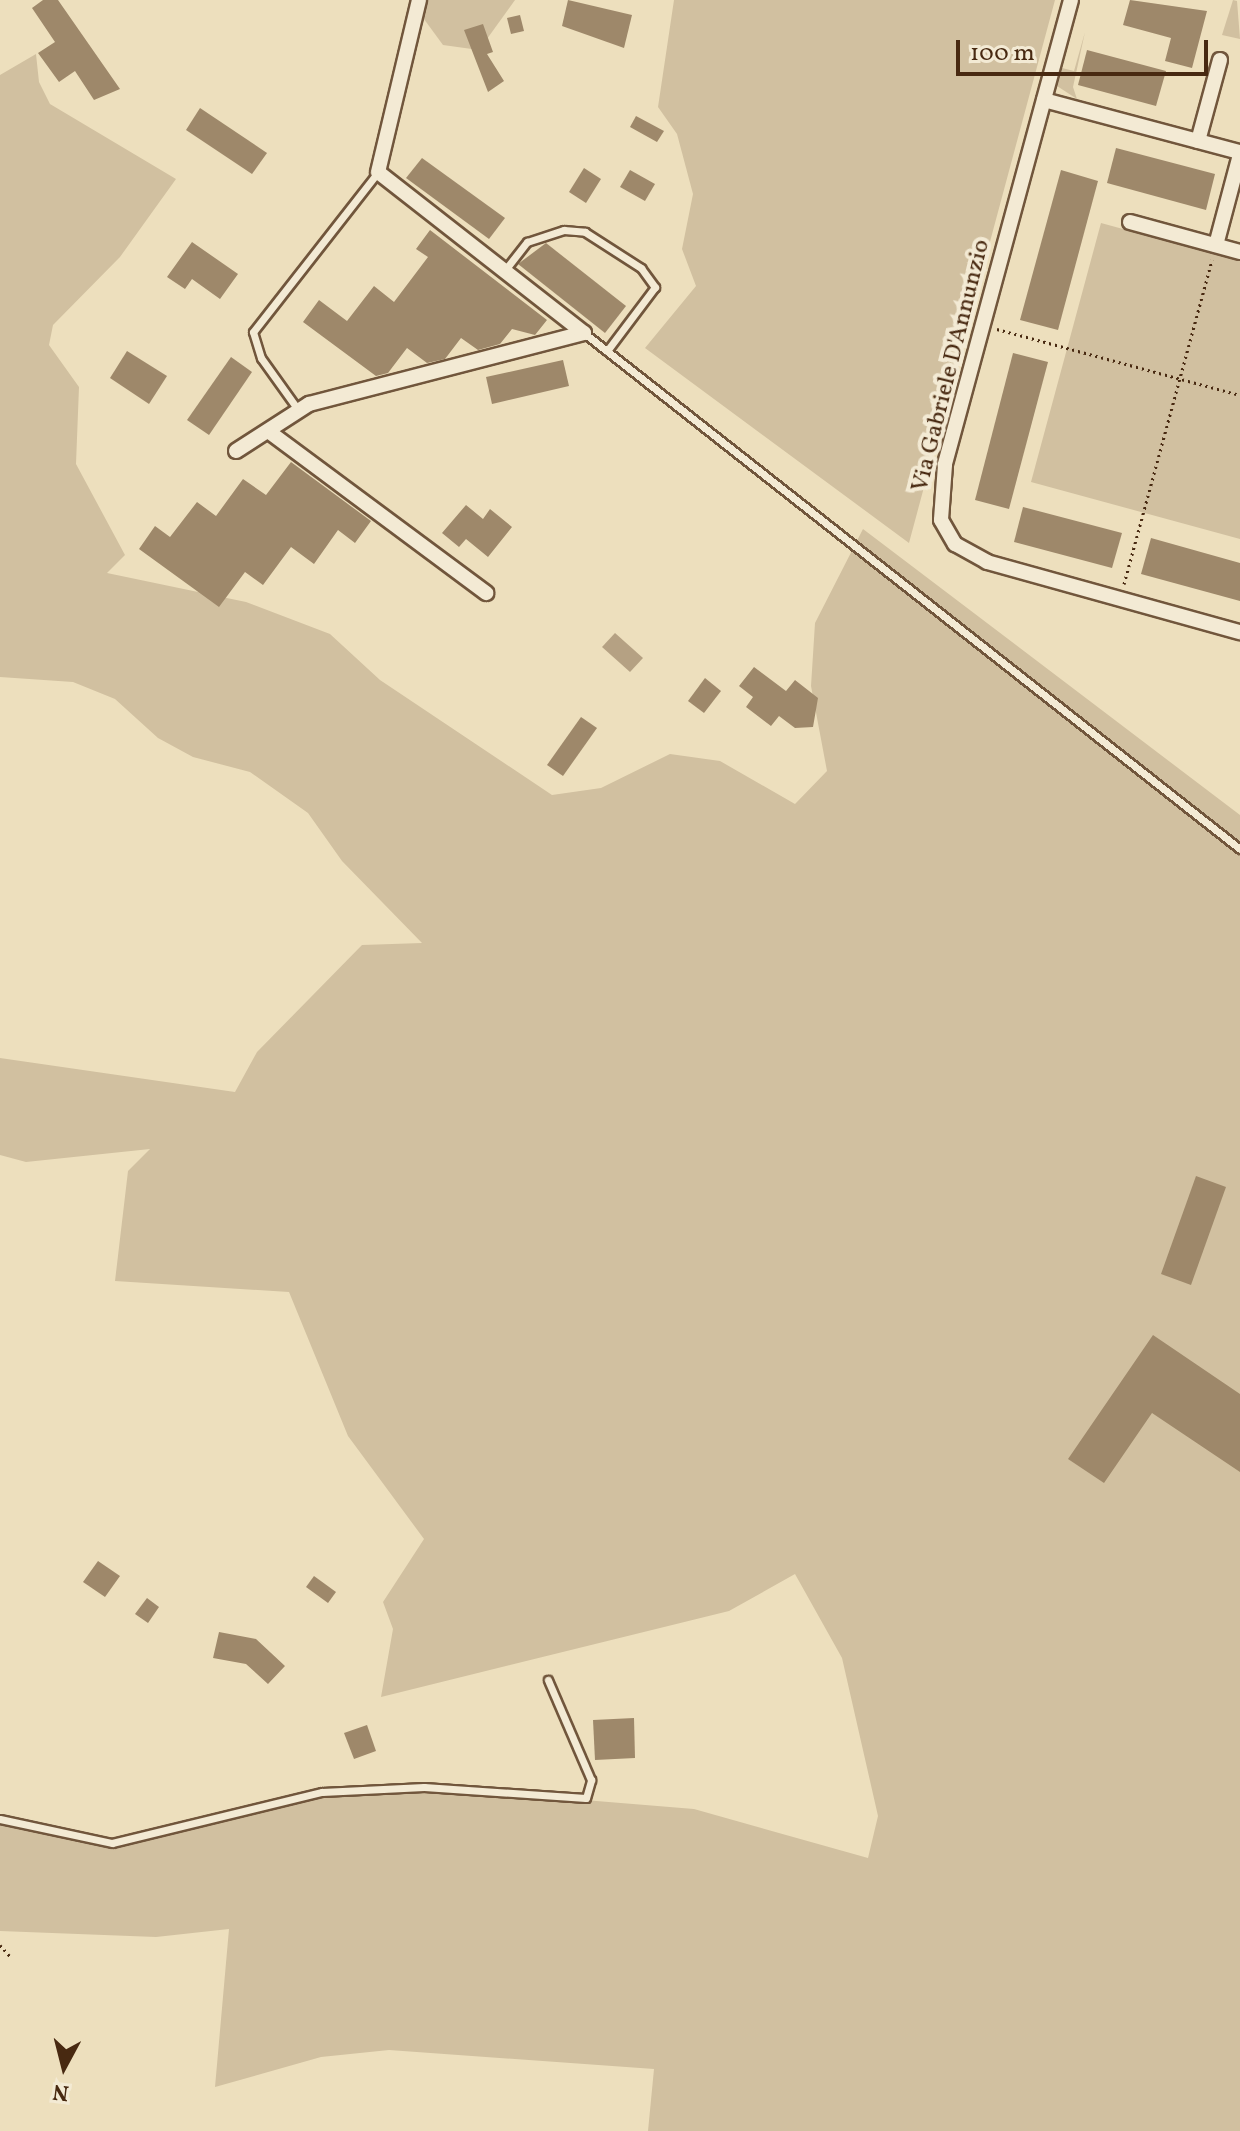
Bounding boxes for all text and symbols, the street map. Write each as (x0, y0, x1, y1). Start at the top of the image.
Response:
scale bar (960, 24, 1212, 74)
text: 100 m (970, 37, 1035, 71)
street label: Via Gabriele D'Annunzio (907, 237, 997, 495)
north arrow (24, 2027, 104, 2107)
text: N (51, 2075, 71, 2108)

